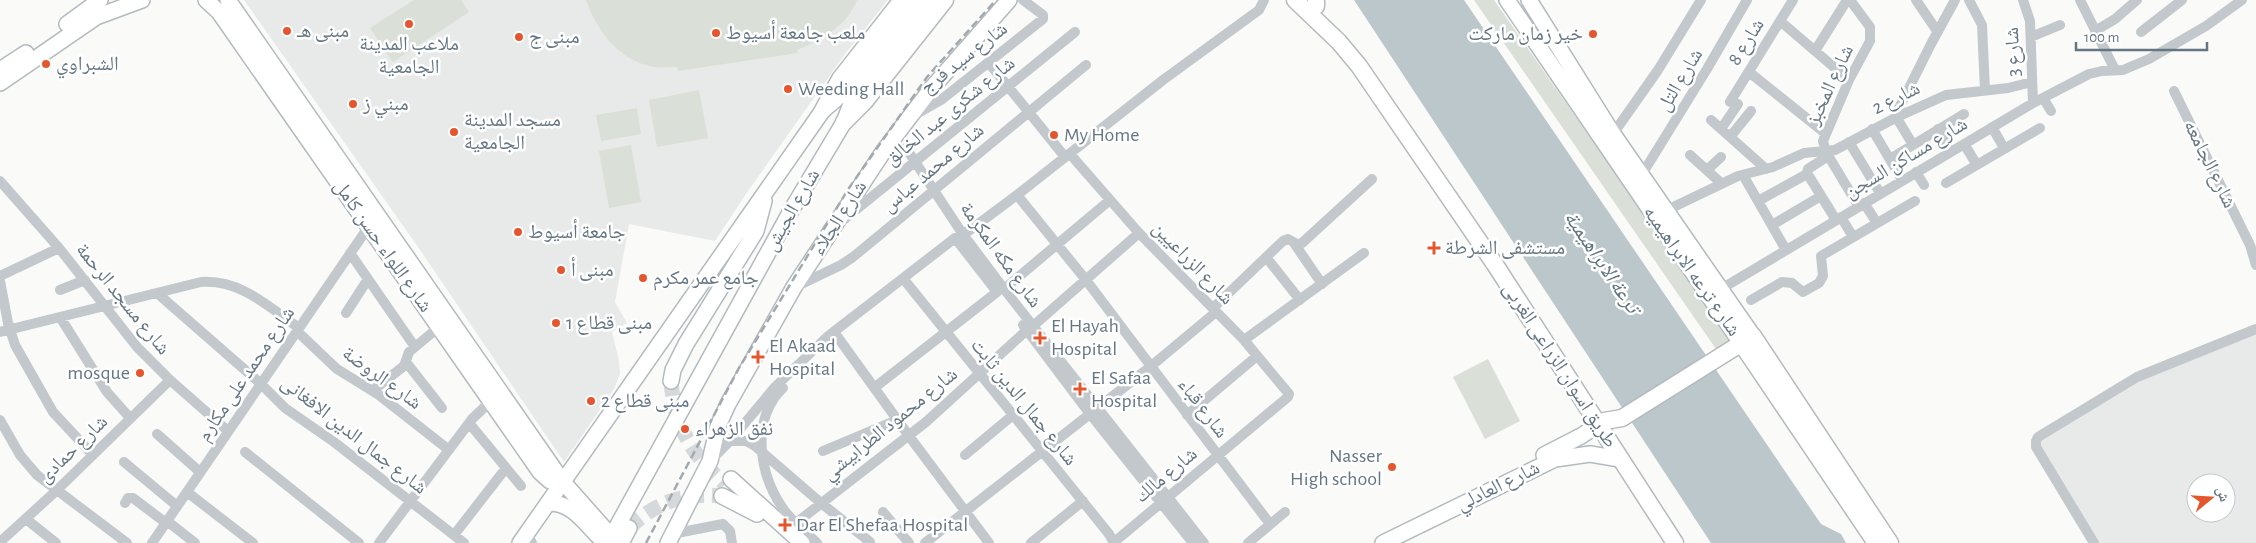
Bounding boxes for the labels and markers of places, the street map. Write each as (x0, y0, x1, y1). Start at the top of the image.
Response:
marker: ملاعب المدينة الجامعية (403, 18, 415, 30)
place label: ملعب جامعة أسيوط (726, 20, 865, 44)
place label: مبنى هـ (296, 21, 349, 42)
place label: خير زمان ماركت (1468, 24, 1583, 45)
marker: مبنى هـ (281, 25, 293, 37)
place label: مبنى ج (529, 27, 580, 49)
marker: ملعب جامعة أسيوط (710, 27, 722, 39)
marker: خير زمان ماركت (1587, 28, 1599, 40)
marker: مبنى ج (513, 31, 525, 43)
place label: ملاعب المدينة الجامعية (359, 34, 459, 77)
place label: الشبراوي (56, 54, 119, 79)
marker: الشبراوي (40, 58, 52, 70)
place label: Weeding Hall (798, 79, 904, 99)
marker: Weeding Hall (782, 83, 794, 95)
place label: مبني ز (362, 94, 409, 119)
marker: مبني ز (347, 98, 359, 110)
place label: مسجد المدينة الجامعية (464, 110, 561, 153)
place label: My Home (1064, 125, 1139, 145)
marker: مسجد المدينة الجامعية (448, 126, 460, 138)
marker: My Home (1048, 129, 1060, 141)
place label: جامعة أسيوط (528, 219, 626, 242)
marker: جامعة أسيوط (512, 226, 524, 238)
place label: مستشفى الشرطة (1445, 238, 1565, 259)
marker: مستشفى الشرطة (1427, 241, 1441, 255)
place label: مبنى أ (571, 257, 614, 281)
marker: مبنى أ (555, 264, 567, 276)
place label: جامع عمر مكرم (653, 268, 759, 291)
marker: جامع عمر مكرم (637, 272, 649, 284)
place label: مبنى قطاع 1 (566, 313, 652, 335)
place label: El Hayah Hospital (1051, 316, 1119, 359)
marker: مبنى قطاع 1 (550, 317, 562, 329)
marker: El Hayah Hospital (1033, 331, 1047, 345)
place label: El Akaad Hospital (769, 336, 836, 379)
marker: El Akaad Hospital (751, 350, 765, 364)
place label: mosque (67, 363, 130, 383)
marker: mosque (134, 367, 146, 379)
place label: El Safaa Hospital (1091, 368, 1157, 411)
marker: El Safaa Hospital (1073, 382, 1087, 396)
place label: مبنى قطاع 2 (601, 391, 689, 413)
marker: مبنى قطاع 2 (585, 395, 597, 407)
place label: نفق الزهراء (695, 419, 773, 440)
marker: نفق الزهراء (679, 423, 691, 435)
place label: Nasser High school (1290, 446, 1383, 489)
marker: Nasser High school (1386, 461, 1398, 473)
place label: Dar El Shefaa Hospital (796, 515, 968, 535)
marker: Dar El Shefaa Hospital (778, 518, 792, 532)

